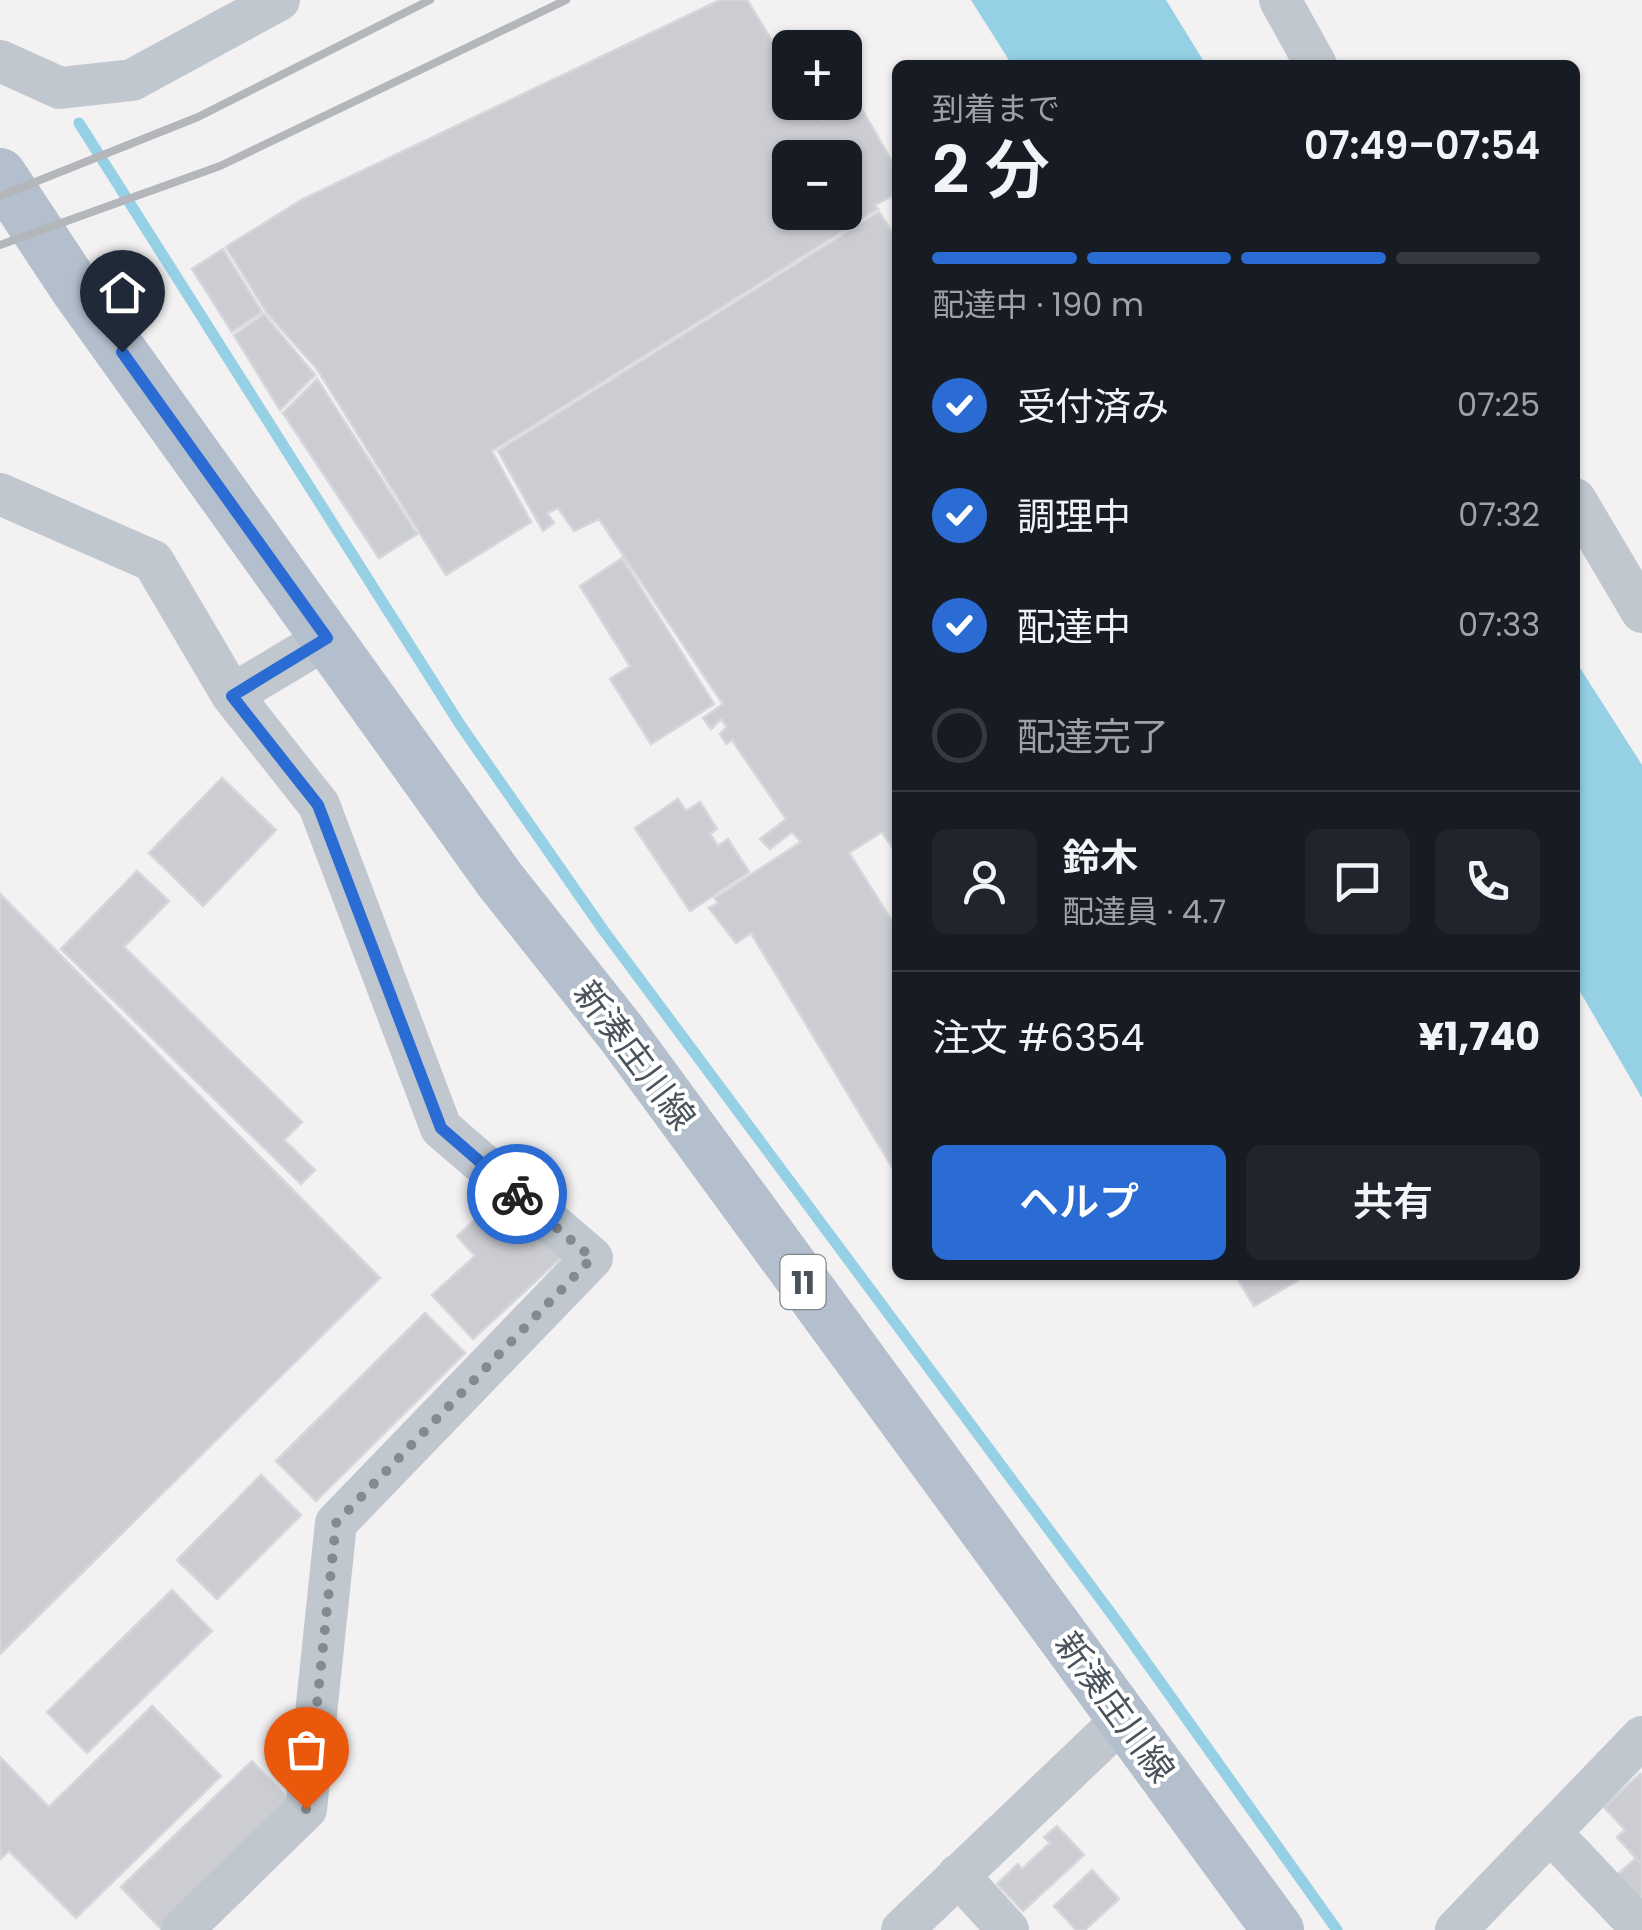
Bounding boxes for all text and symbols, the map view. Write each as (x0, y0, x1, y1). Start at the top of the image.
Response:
map controls (772, 30, 862, 230)
button: + (772, 30, 862, 120)
text: 到着まで (932, 86, 1060, 131)
text: 07:49–07:54 (1304, 119, 1540, 172)
text: 2 分 (932, 125, 1050, 216)
button: − (772, 140, 862, 230)
pin (80, 250, 165, 353)
icon: home (95, 265, 150, 320)
text: 配達中 · 190 m (932, 282, 1144, 327)
icon: check (932, 378, 987, 433)
text: 受付済み (1017, 380, 1169, 433)
text: 07:25 (1457, 382, 1540, 427)
icon: check (932, 488, 987, 543)
text: 調理中 (1017, 490, 1131, 543)
text: 07:32 (1458, 492, 1540, 537)
icon: check (932, 598, 987, 653)
text: 配達中 (1017, 600, 1131, 653)
text: 07:33 (1458, 602, 1540, 647)
text: 配達完了 (1017, 710, 1169, 763)
button: person (932, 829, 1037, 934)
button: chat (1305, 829, 1410, 934)
button: phone (1435, 829, 1540, 934)
text: 鈴木 (1062, 831, 1138, 884)
text: 配達員 · 4.7 (1062, 889, 1226, 934)
street label: 新湊庄川線 (563, 970, 707, 1140)
text: ¥1,740 (1418, 1010, 1540, 1063)
text: 注文 #6354 (932, 1011, 1144, 1064)
courier (467, 1144, 567, 1244)
button: ヘルプ (932, 1145, 1226, 1260)
button: 共有 (1246, 1145, 1540, 1260)
icon: bike (490, 1167, 545, 1222)
road number: 11 (780, 1255, 826, 1309)
street label: 新湊庄川線 (1044, 1622, 1186, 1792)
pin (264, 1707, 349, 1810)
icon: bag (279, 1722, 334, 1777)

